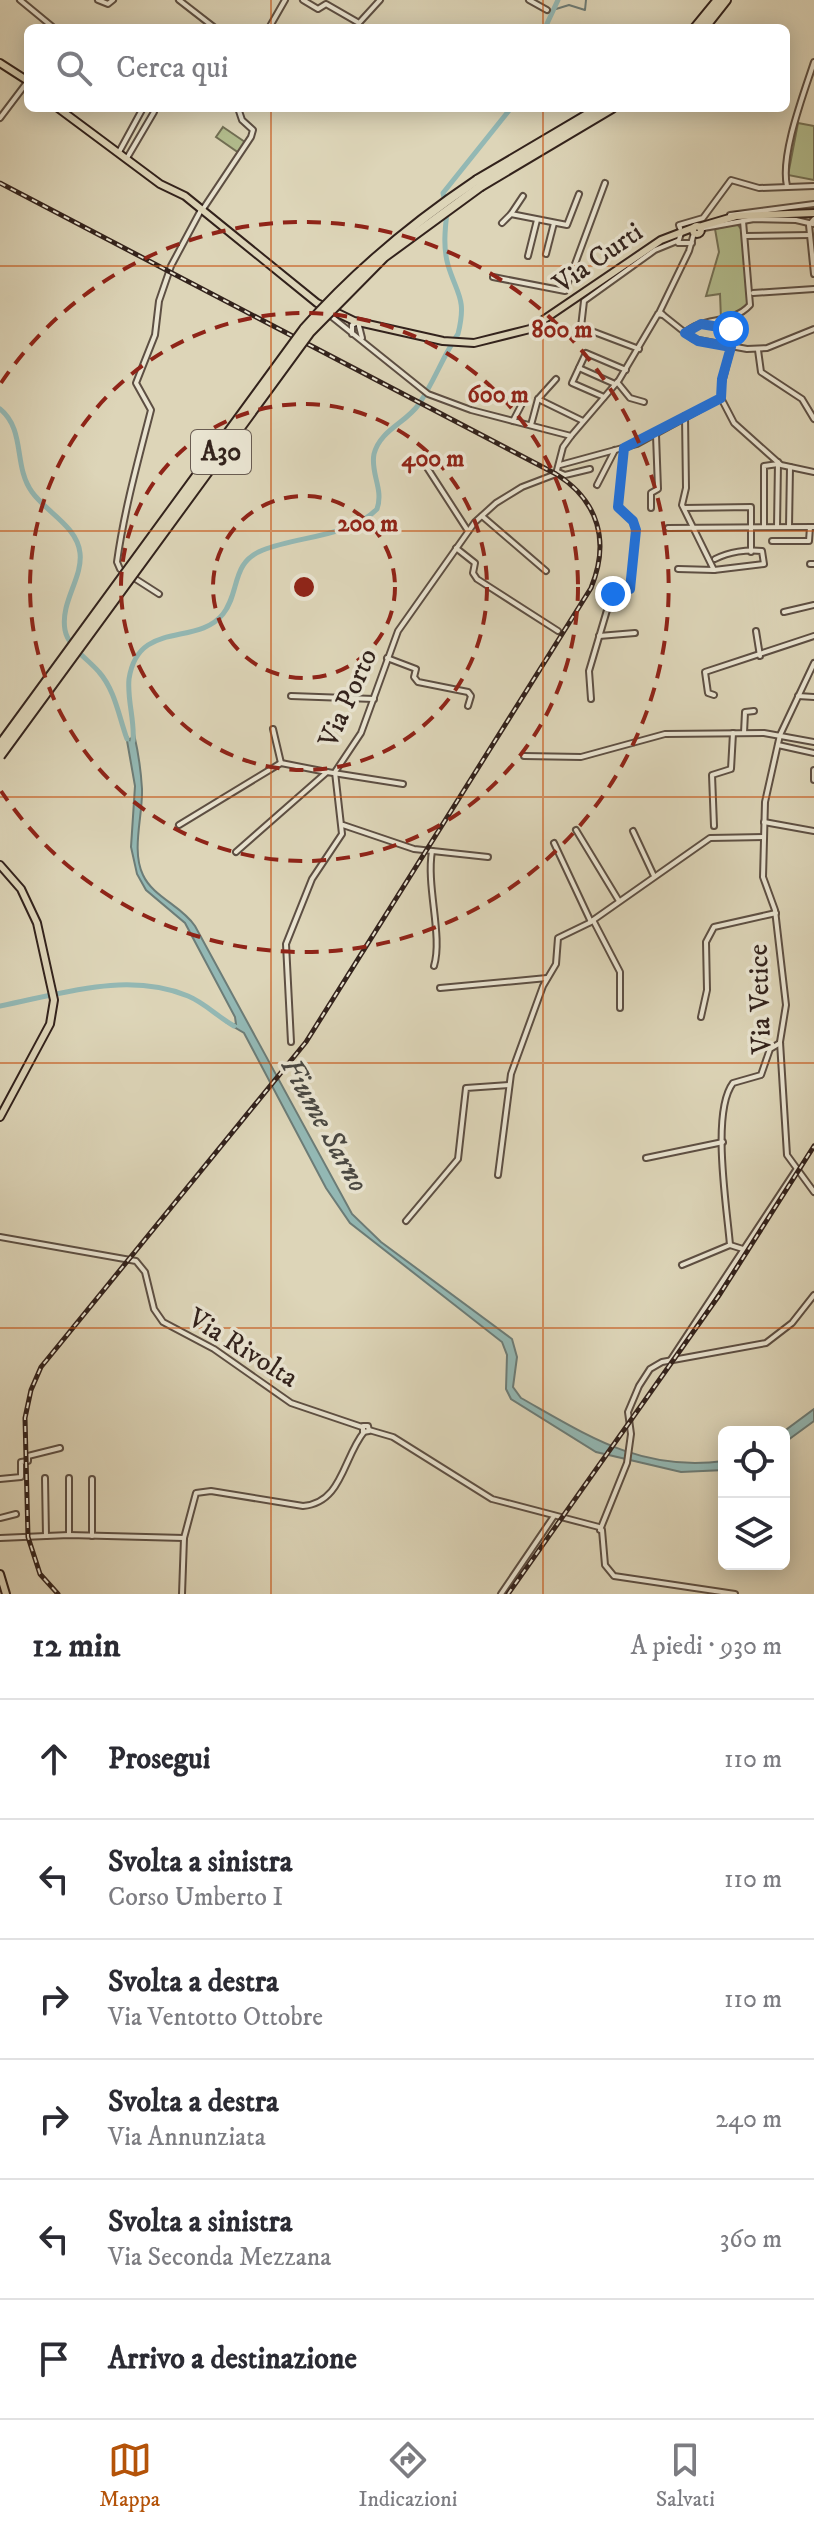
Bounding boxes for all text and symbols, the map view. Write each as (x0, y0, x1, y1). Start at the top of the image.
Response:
search box (24, 24, 790, 112)
icon: search (52, 46, 96, 90)
text: Cerca qui (116, 50, 229, 87)
street label: Via Curti (546, 215, 650, 302)
route start (713, 311, 749, 347)
text: 800 m (531, 315, 593, 345)
text: 600 m (467, 380, 529, 410)
road number: A30 (191, 430, 251, 474)
text: 400 m (402, 444, 464, 474)
text: 200 m (338, 509, 398, 539)
centre of rings (290, 573, 318, 601)
route end (595, 576, 631, 612)
street label: Via Porto (310, 643, 385, 754)
street label: Via Vetice (741, 943, 779, 1056)
water label: Fiume Sarno (272, 1051, 376, 1199)
street label: Via Rivolta (181, 1300, 305, 1396)
map controls (718, 1426, 790, 1570)
button: locate (718, 1426, 790, 1498)
button: layers (718, 1498, 790, 1570)
text: 12 min (32, 1625, 121, 1667)
text: A piedi · 930 m (630, 1630, 782, 1663)
icon: ahead (32, 1737, 76, 1781)
text: Prosegui (108, 1741, 210, 1778)
text: 110 m (724, 1743, 782, 1776)
text: Svolta a sinistra (108, 1844, 293, 1881)
icon: left (32, 1857, 76, 1901)
text: 110 m (724, 1863, 782, 1896)
text: Corso Umberto I (108, 1881, 283, 1914)
text: Svolta a destra (108, 1964, 279, 2001)
icon: right (32, 1977, 76, 2021)
text: 110 m (724, 1983, 782, 2016)
text: Via Ventotto Ottobre (108, 2001, 323, 2034)
text: Svolta a destra (108, 2084, 279, 2121)
icon: right (32, 2097, 76, 2141)
text: 240 m (715, 2103, 782, 2136)
text: Via Annunziata (108, 2121, 266, 2154)
text: Svolta a sinistra (108, 2204, 293, 2241)
icon: left (32, 2217, 76, 2261)
text: 360 m (720, 2223, 782, 2256)
text: Via Seconda Mezzana (108, 2241, 331, 2274)
icon: arrive (32, 2337, 76, 2381)
text: Arrivo a destinazione (108, 2341, 357, 2378)
tab: Mappa (99, 2438, 160, 2513)
tab: Indicazioni (358, 2438, 457, 2513)
tab: Salvati (656, 2438, 715, 2513)

